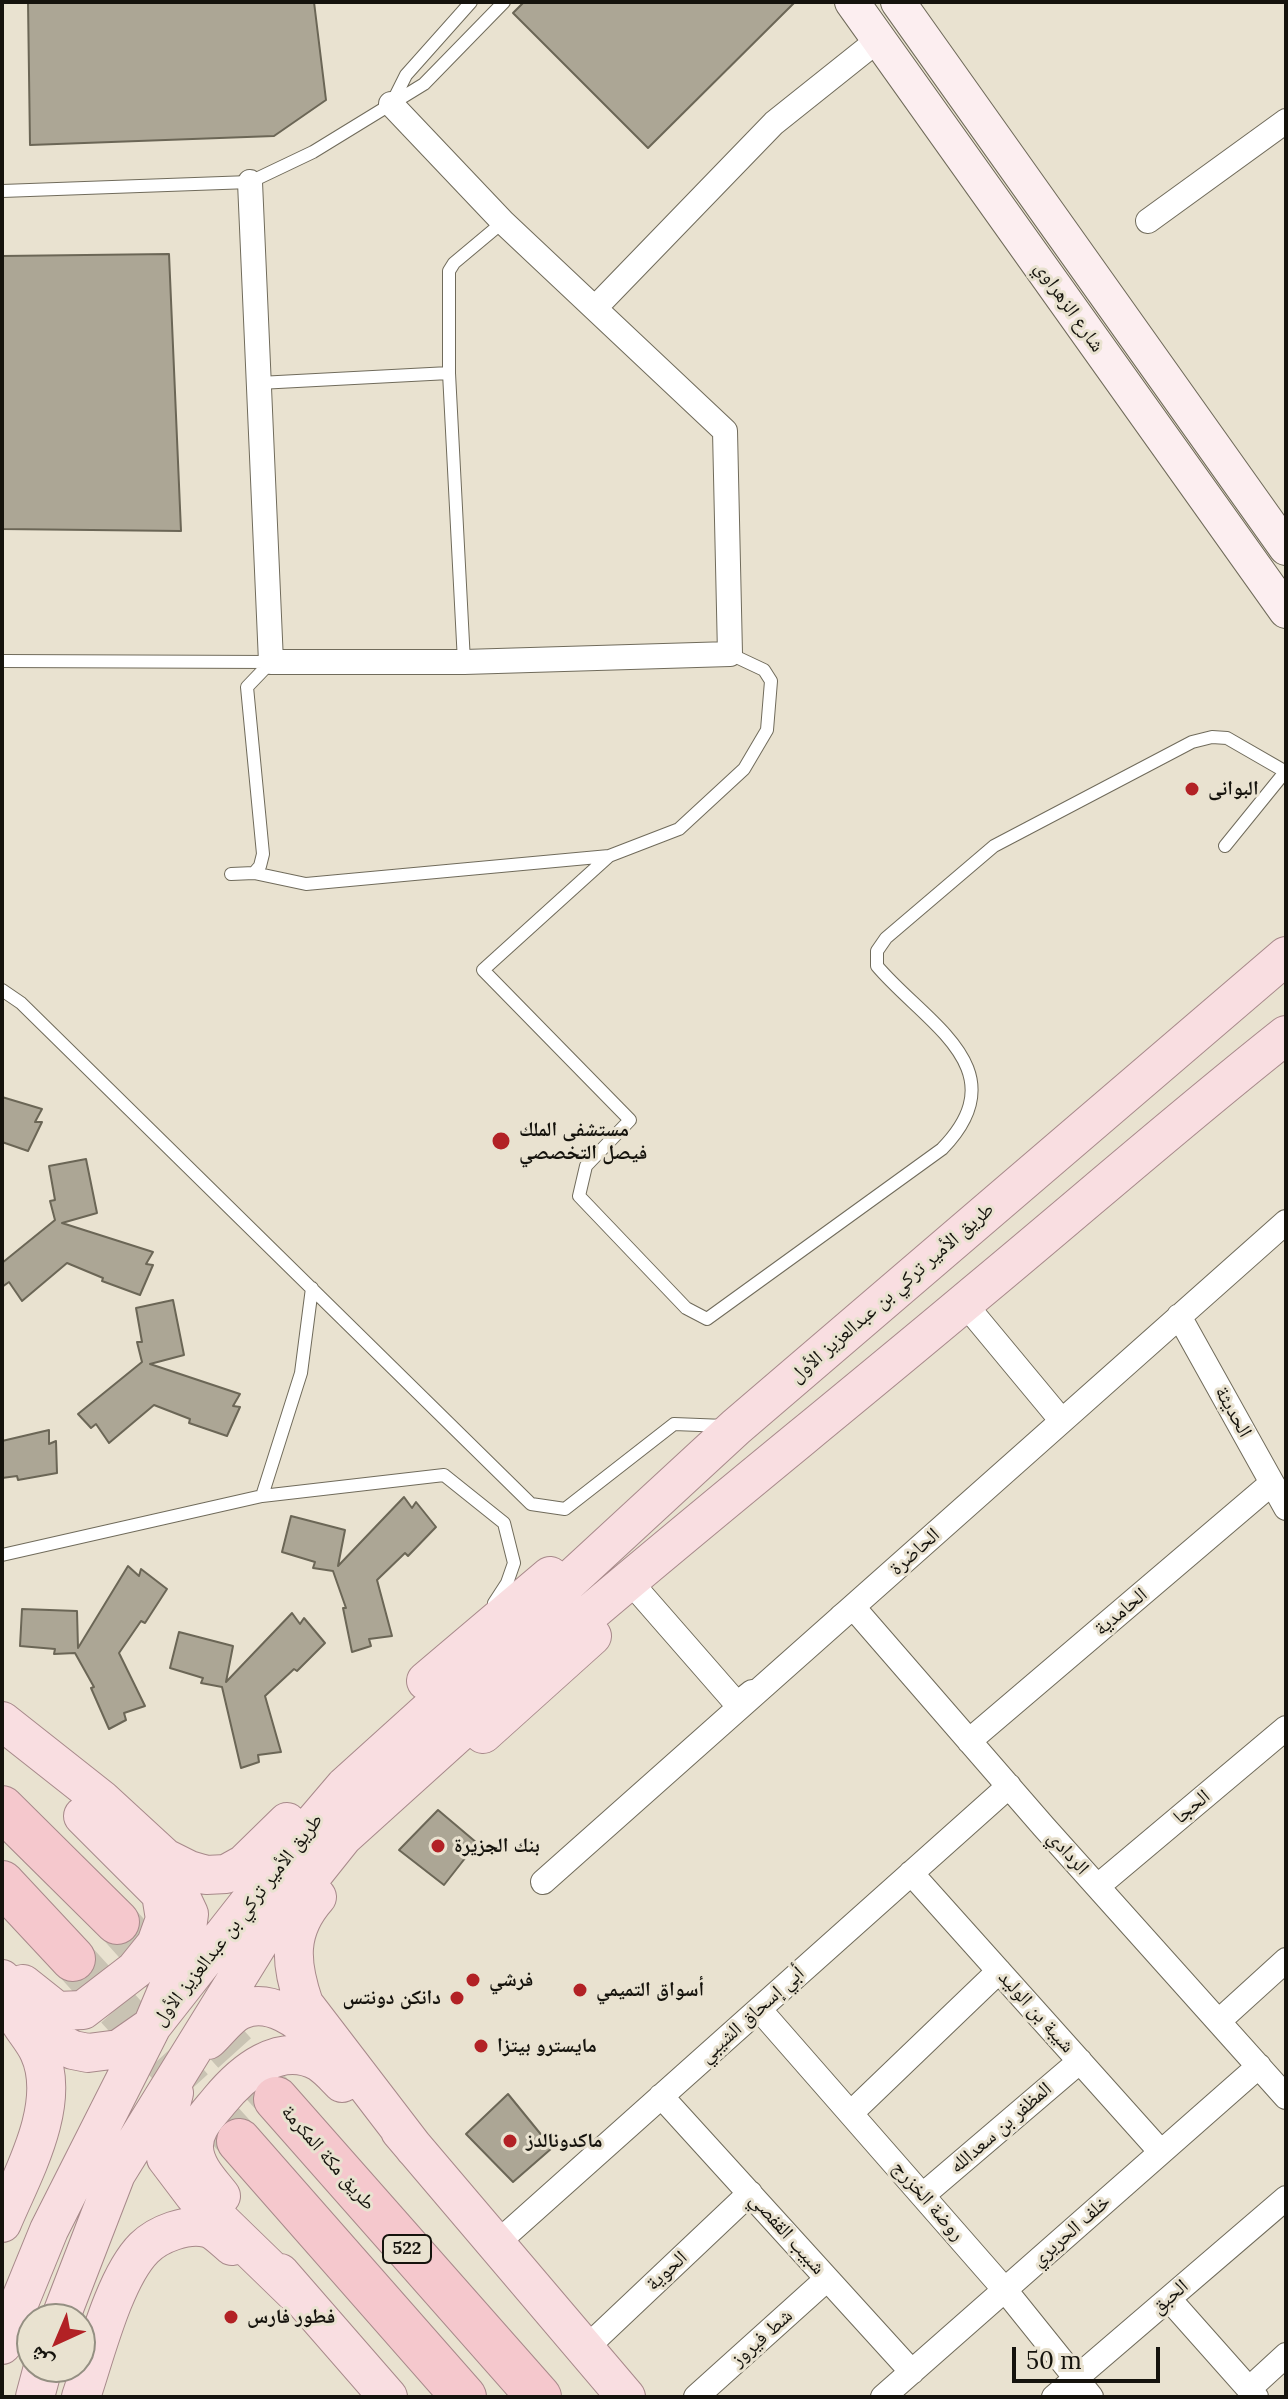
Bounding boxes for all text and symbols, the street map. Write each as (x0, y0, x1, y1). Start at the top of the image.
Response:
street label: شارع الزهراوي (1029, 257, 1109, 357)
place label: البوانى (1208, 777, 1259, 801)
marker: البوانى (1183, 780, 1201, 798)
place label: مستشفى الملك فيصل التخصصي (519, 1118, 647, 1165)
marker: مستشفى الملك فيصل التخصصي (490, 1130, 512, 1152)
street label: طريق الأمير تركي بن عبدالعزيز الأول (785, 1198, 999, 1388)
street label: الحديثة (1209, 1382, 1257, 1442)
street label: الحاضرة (885, 1523, 945, 1581)
street label: الحامدية (1090, 1583, 1152, 1641)
street label: الحجا (1169, 1785, 1215, 1829)
street label: طريق الأمير تركي بن عبدالعزيز الأول (148, 1809, 328, 2031)
street label: الردادي (1042, 1826, 1094, 1880)
place label: بنك الجزيرة (454, 1834, 540, 1858)
marker: بنك الجزيرة (429, 1837, 447, 1855)
street label: أبي إسحاق الشيبي (695, 1962, 809, 2068)
street label: شيبة بن الوليد (993, 1966, 1079, 2058)
place label: فرشي (489, 1968, 533, 1992)
marker: فرشي (464, 1971, 482, 1989)
place label: أسواق التميمي (596, 1978, 704, 2002)
marker: أسواق التميمي (571, 1981, 589, 1999)
place label: دانكن دونتس (342, 1986, 441, 2010)
marker: دانكن دونتس (448, 1989, 466, 2007)
place label: مايسترو بيتزا (497, 2034, 597, 2058)
marker: مايسترو بيتزا (472, 2037, 490, 2055)
street label: المظفر بن سعدالله (945, 2077, 1057, 2179)
street label: طريق مكة المكرمة (276, 2100, 380, 2216)
place label: ماكدونالدز (526, 2129, 603, 2153)
marker: ماكدونالدز (501, 2132, 519, 2150)
street label: روضة الخزرج (887, 2156, 969, 2246)
street label: شبيب القفصي (744, 2188, 830, 2280)
street label: خلف الحريري (1027, 2190, 1115, 2272)
road number: 522 (383, 2235, 431, 2263)
street label: الحوية (641, 2246, 693, 2296)
street label: الحبق (1147, 2274, 1193, 2320)
north arrow (16, 2303, 96, 2383)
street label: شط فيروز (726, 2304, 798, 2372)
place label: فطور فارس (247, 2305, 335, 2329)
marker: فطور فارس (222, 2308, 240, 2326)
scale bar (1016, 2331, 1164, 2381)
text: ش (23, 2341, 59, 2377)
text: 50 m (1026, 2345, 1082, 2376)

